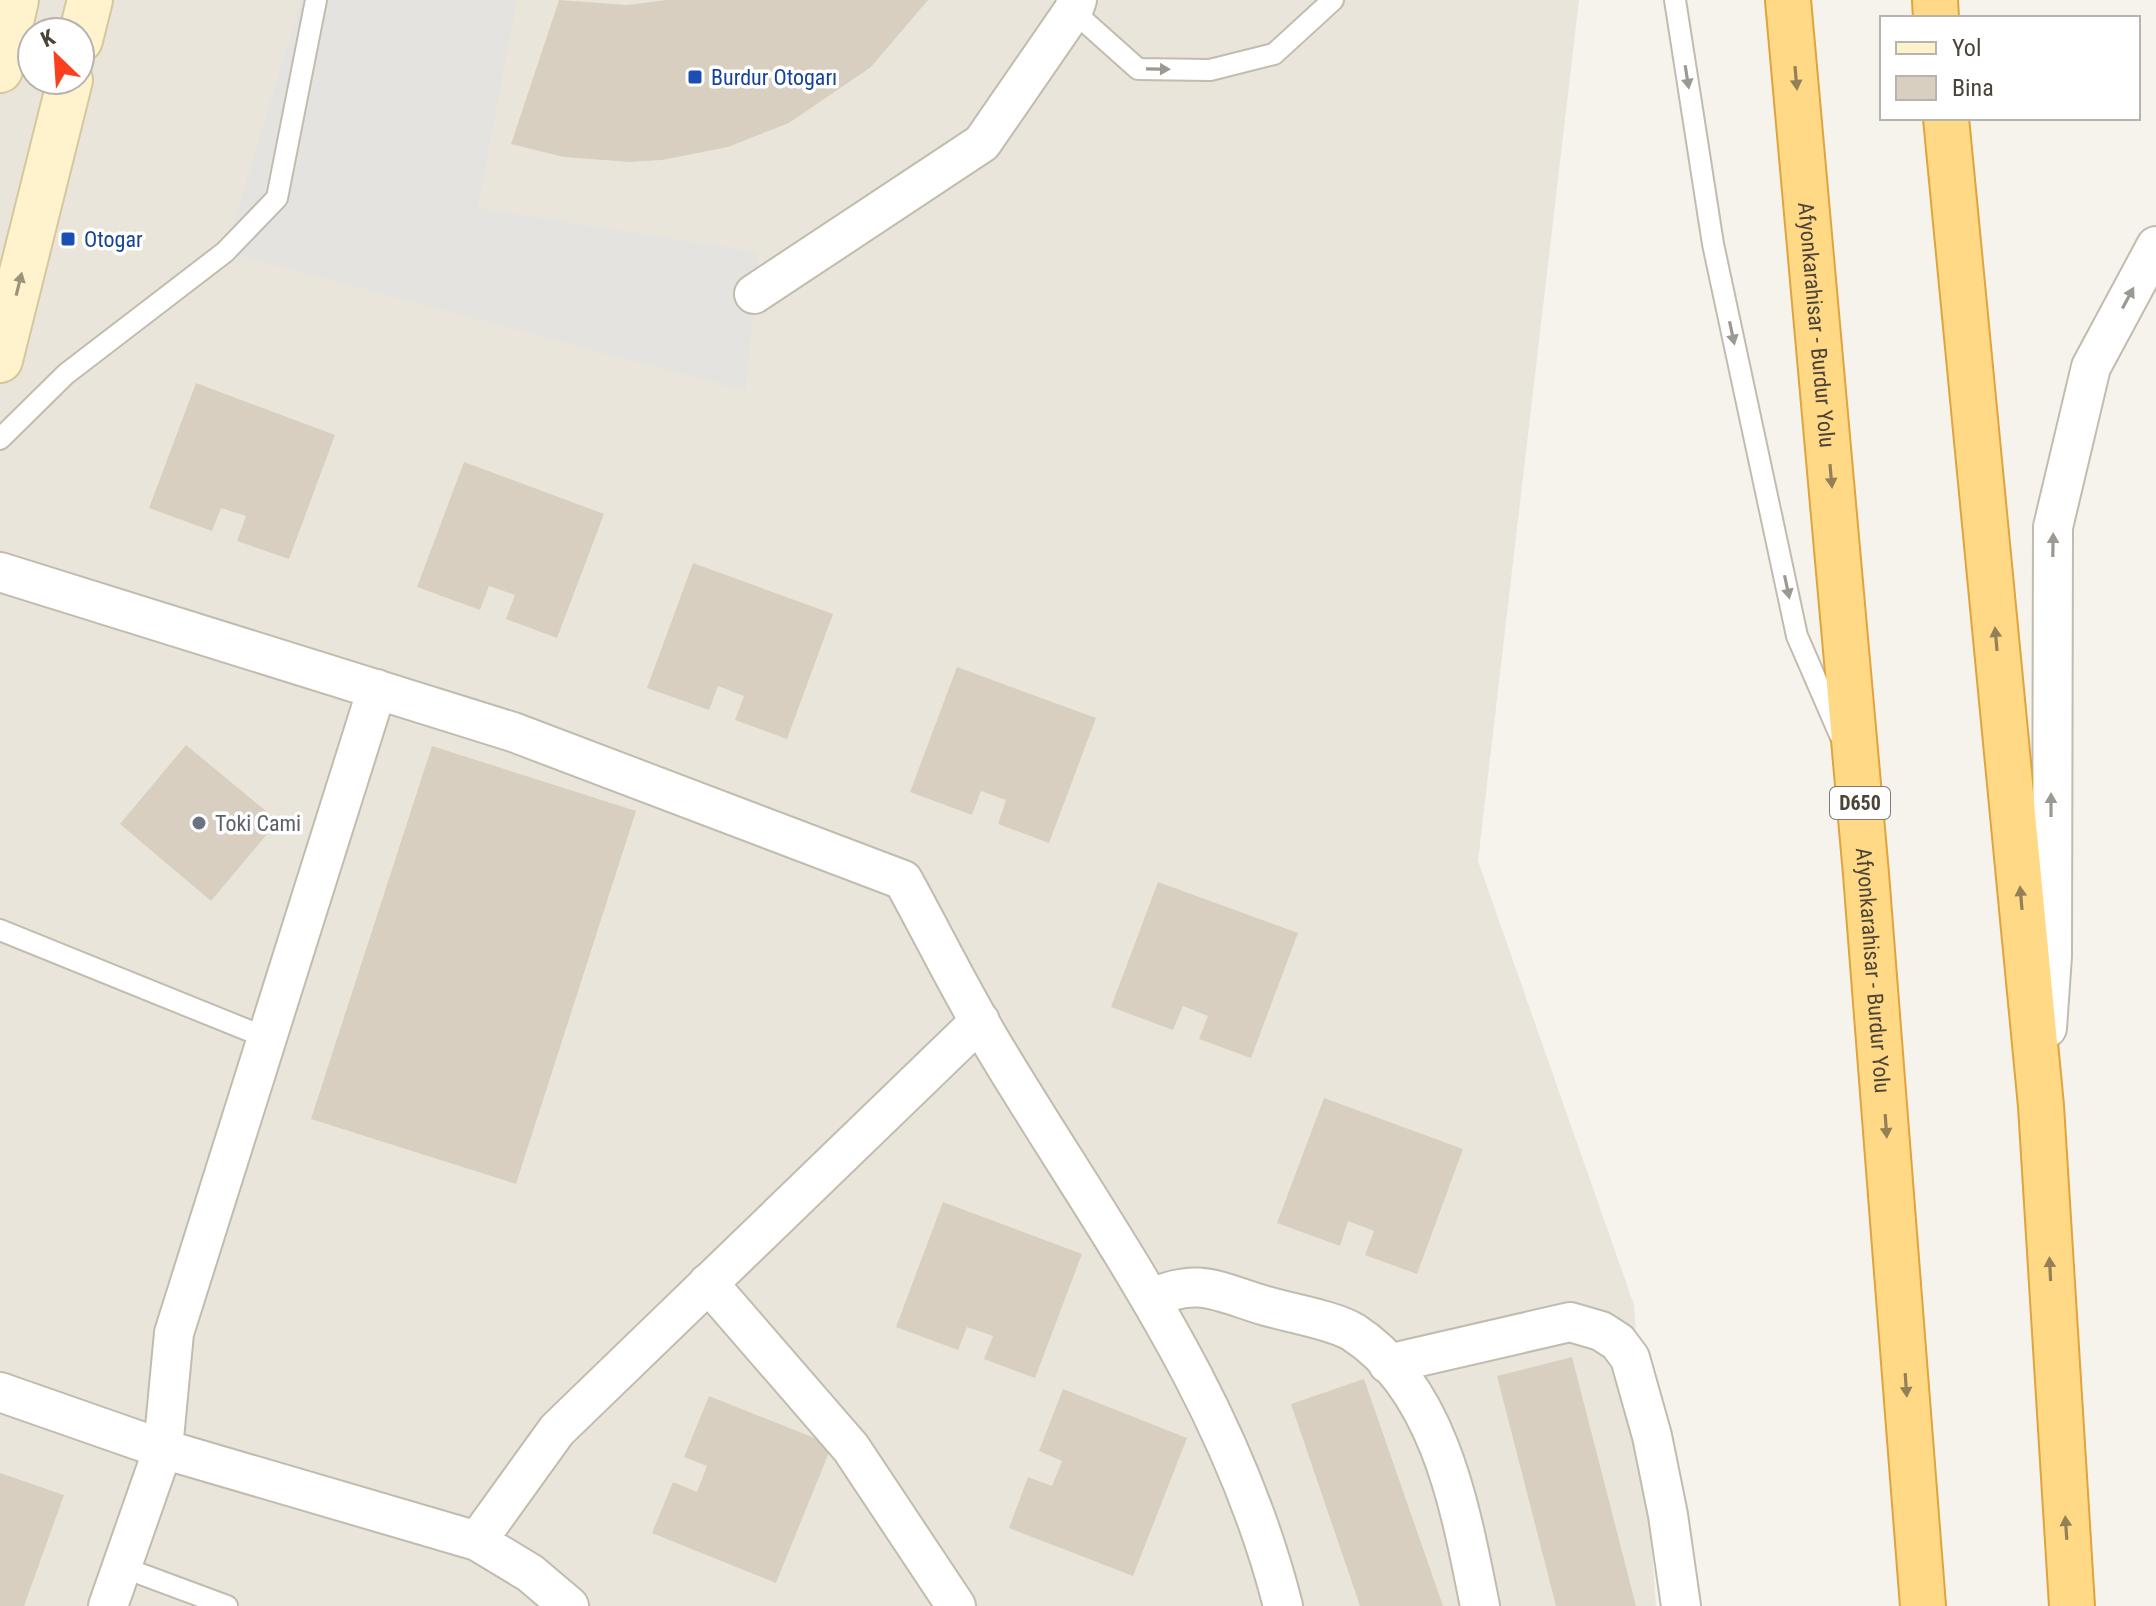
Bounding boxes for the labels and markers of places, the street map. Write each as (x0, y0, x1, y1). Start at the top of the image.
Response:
place label: Burdur Otogarı (711, 65, 837, 90)
marker: Burdur Otogarı (686, 68, 704, 86)
place label: Otogar (84, 227, 143, 252)
marker: Otogar (59, 230, 77, 248)
place label: Toki Cami (215, 811, 301, 836)
marker: Toki Cami (190, 814, 208, 832)

